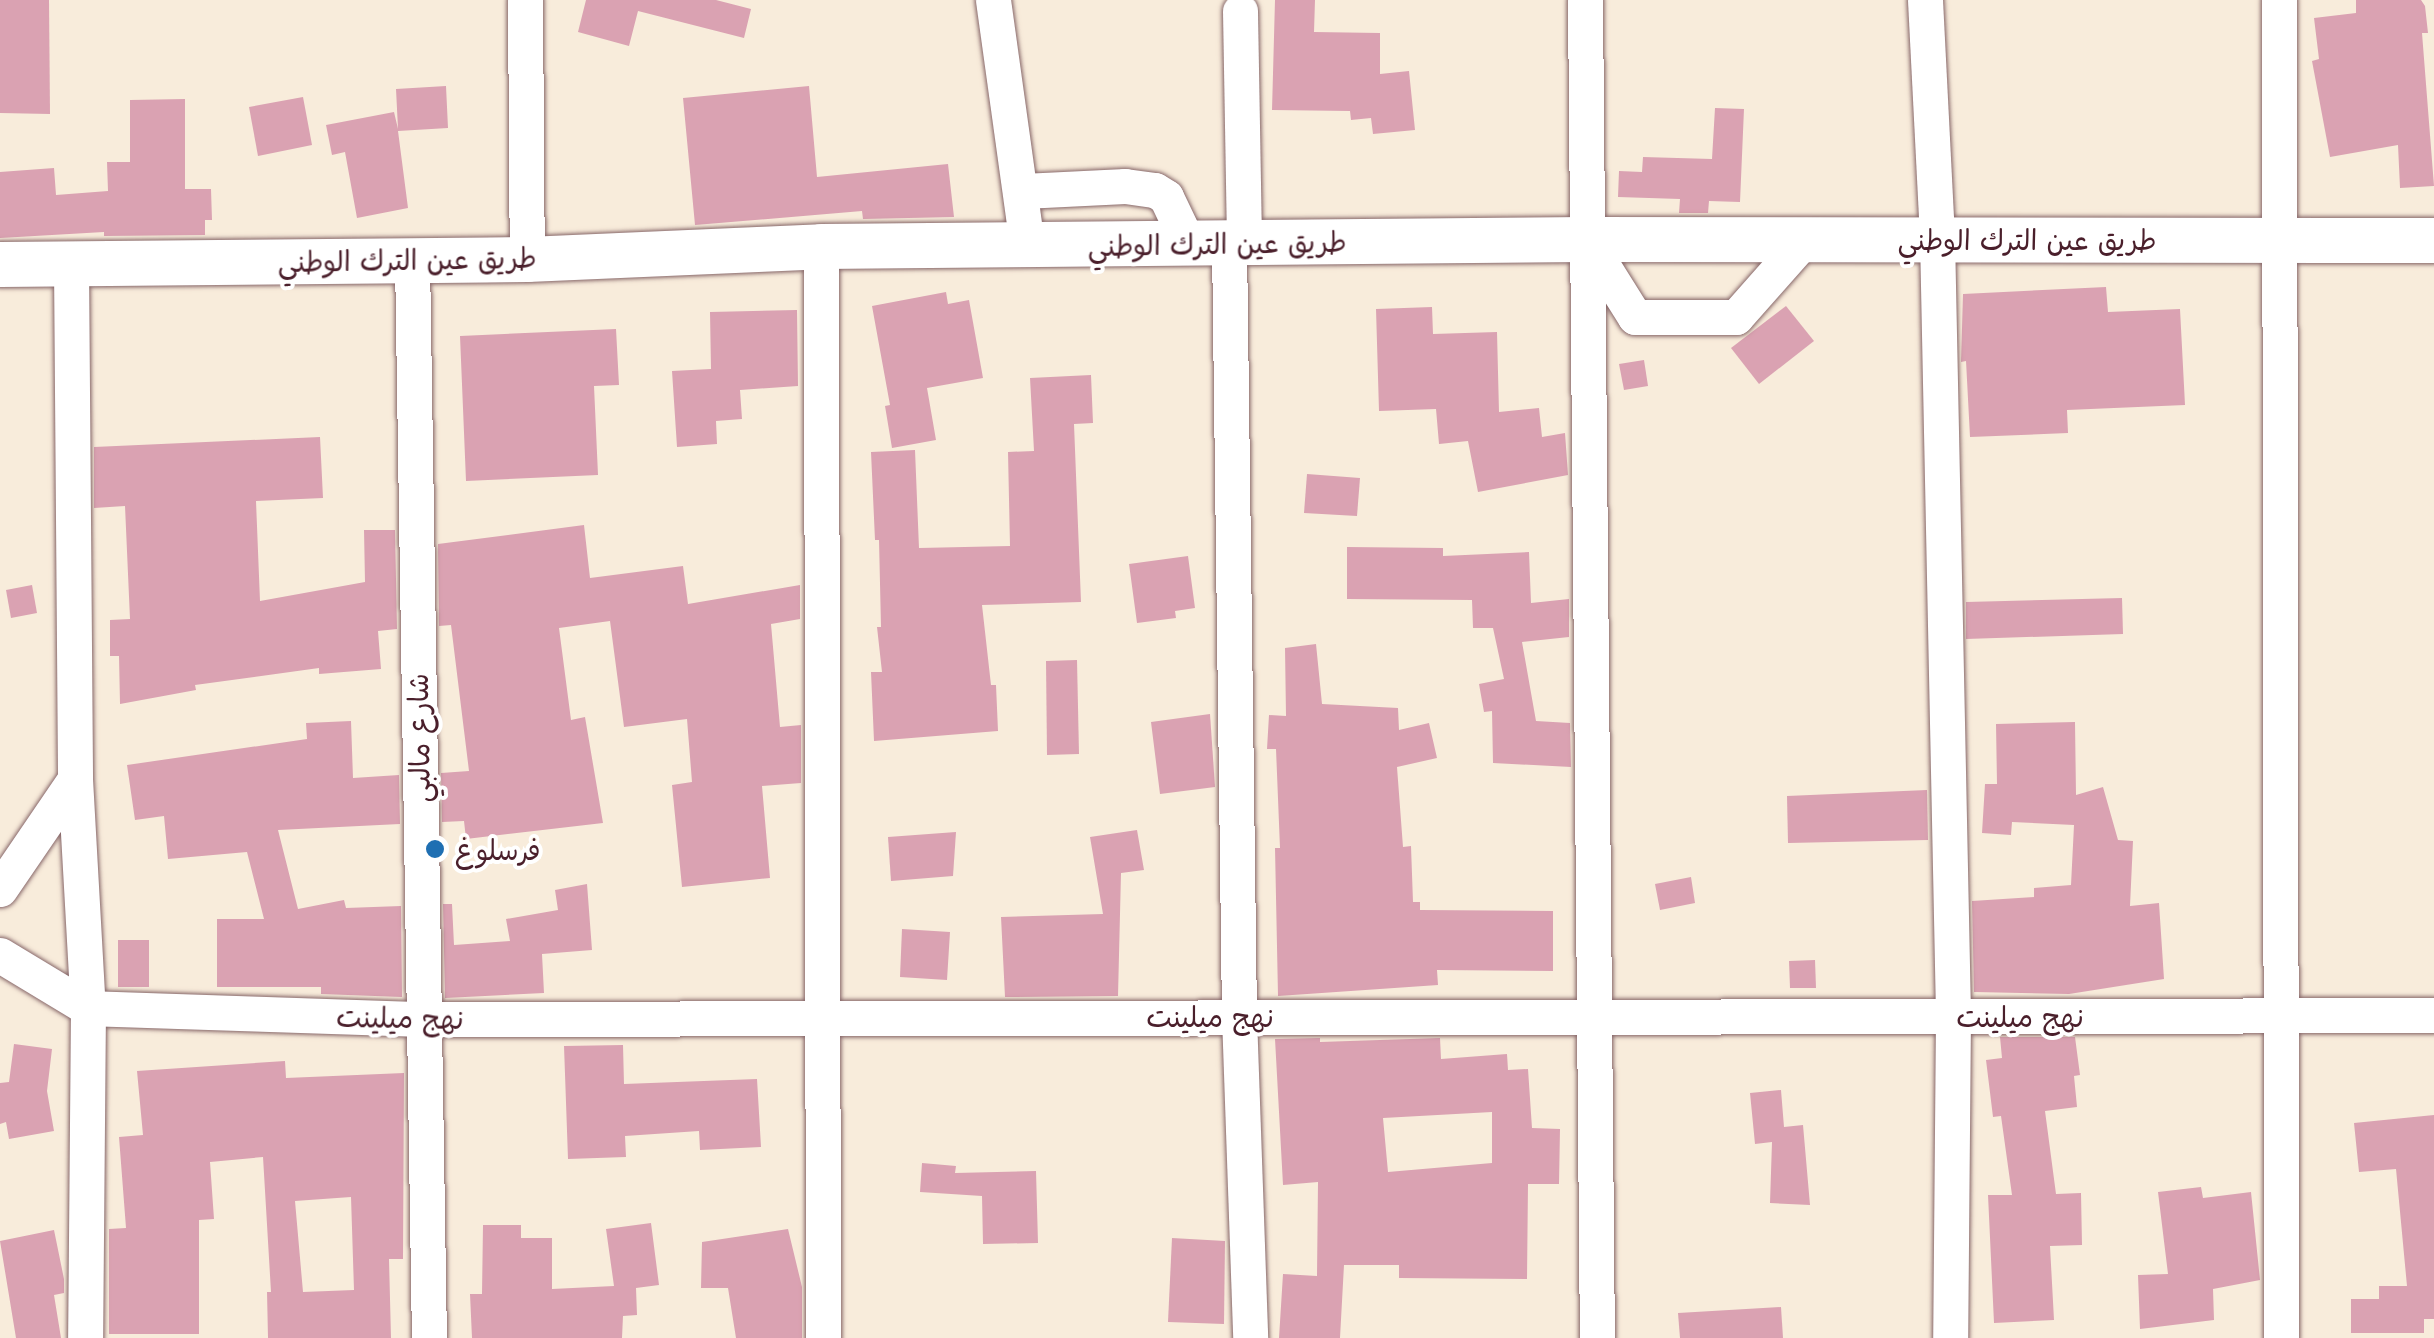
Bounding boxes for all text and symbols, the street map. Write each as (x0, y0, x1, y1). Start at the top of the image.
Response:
street label: طريق عين الترك الوطني (1898, 222, 2156, 256)
street label: طريق عين الترك الوطني (1087, 224, 1347, 262)
street label: طريق عين الترك الوطني (277, 240, 537, 278)
street label: شارع مالبي (400, 673, 436, 803)
place label: فرسلوغ (455, 832, 541, 866)
marker: فرسلوغ (424, 838, 446, 860)
street label: نهج ميلينت (336, 999, 464, 1035)
street label: نهج ميلينت (1146, 999, 1274, 1033)
street label: نهج ميلينت (1956, 999, 2084, 1033)

